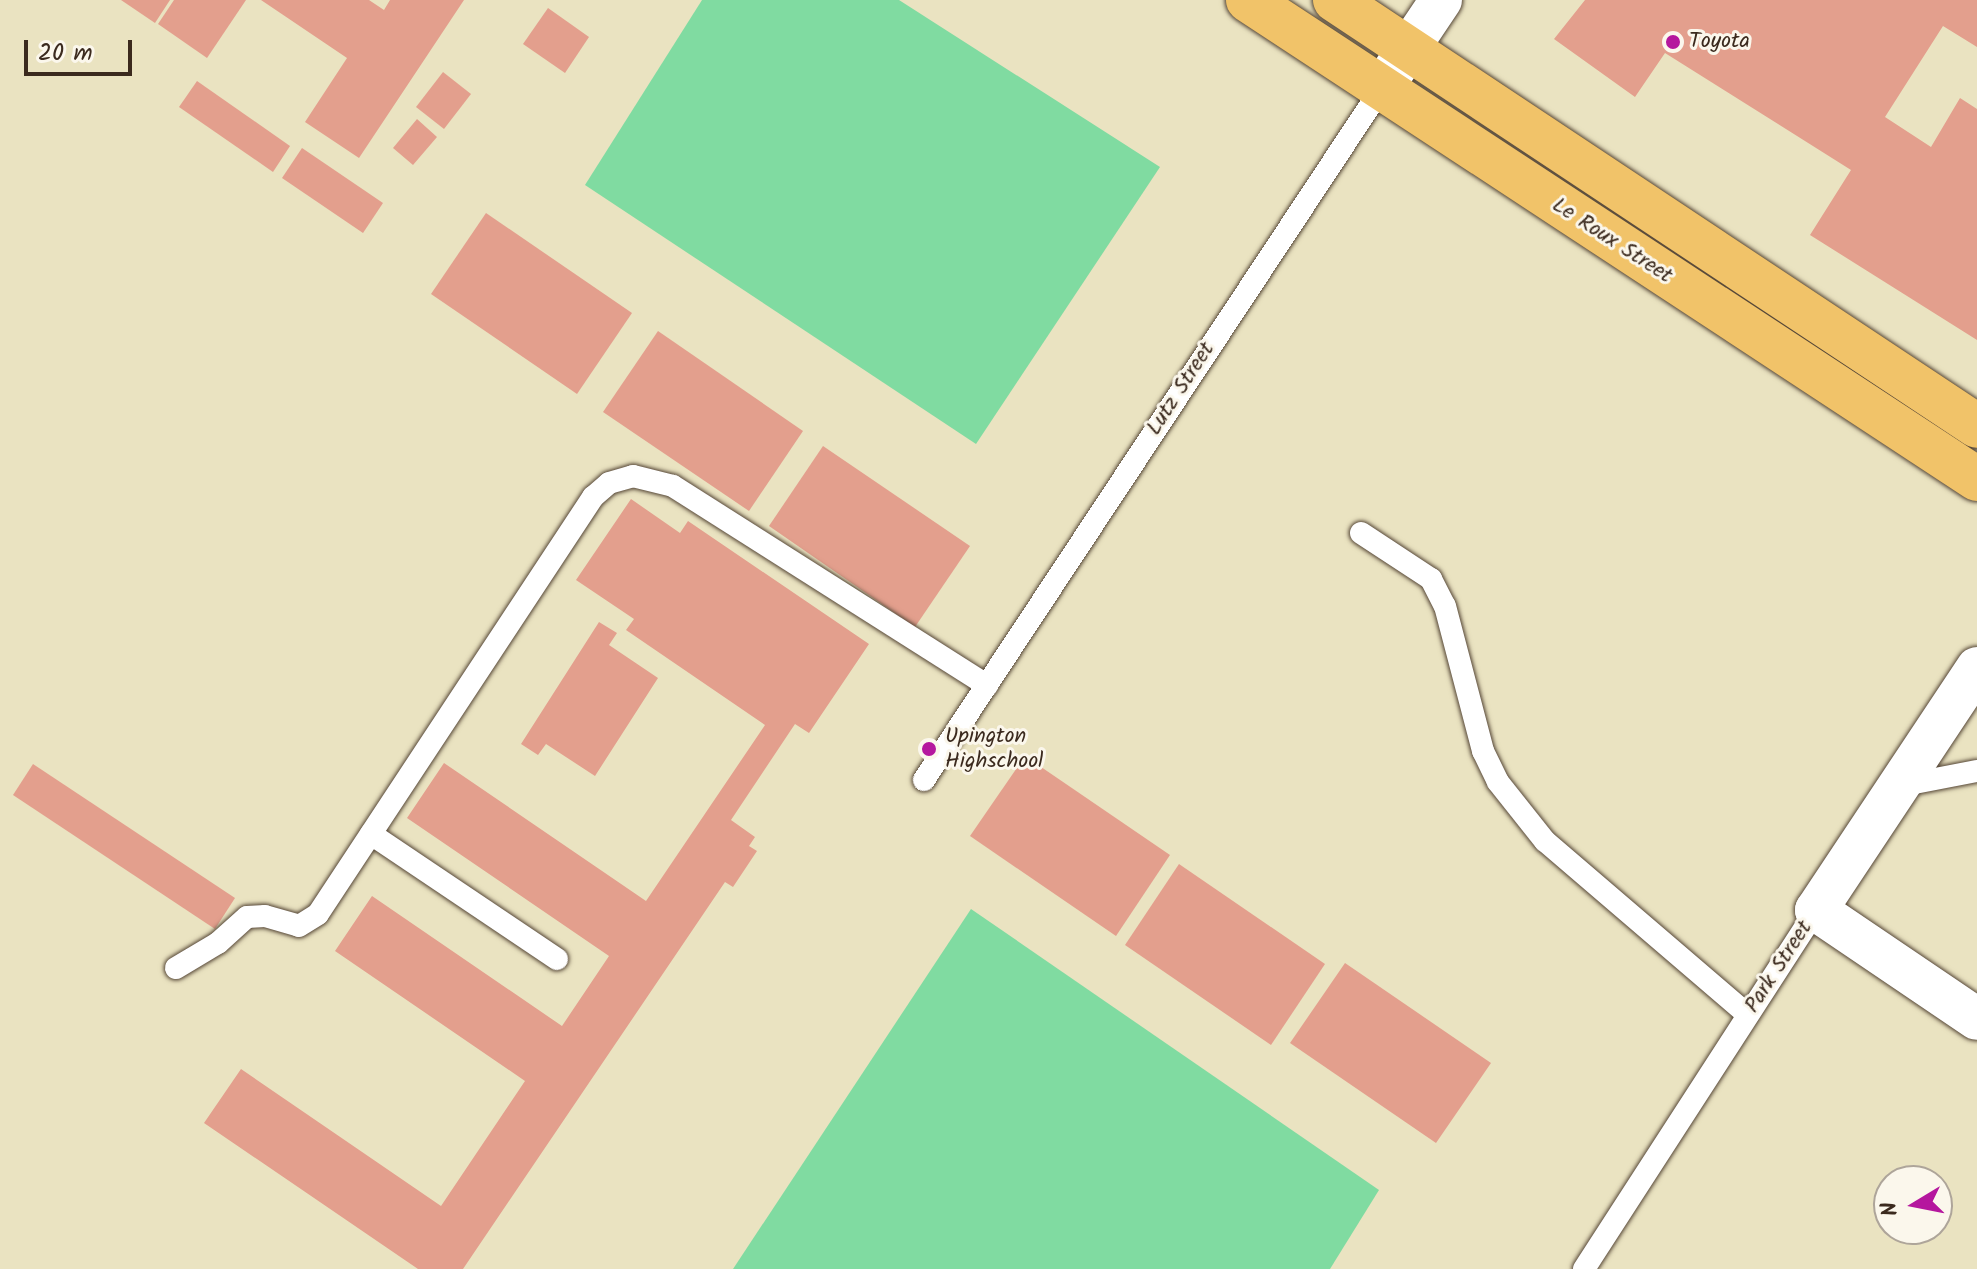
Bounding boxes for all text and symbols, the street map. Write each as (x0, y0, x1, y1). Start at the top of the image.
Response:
scale bar (28, 24, 136, 74)
place label: Toyota (1689, 29, 1750, 55)
marker: Toyota (1664, 33, 1682, 51)
text: 20 m (38, 34, 93, 73)
street label: Le Roux Street (1547, 192, 1677, 290)
street label: Lutz Street (1141, 338, 1221, 440)
place label: Upington Highschool (945, 723, 1043, 774)
marker: Upington Highschool (920, 740, 938, 758)
street label: Park Street (1739, 916, 1819, 1018)
north arrow (1873, 1165, 1953, 1245)
text: N (1872, 1199, 1909, 1219)

